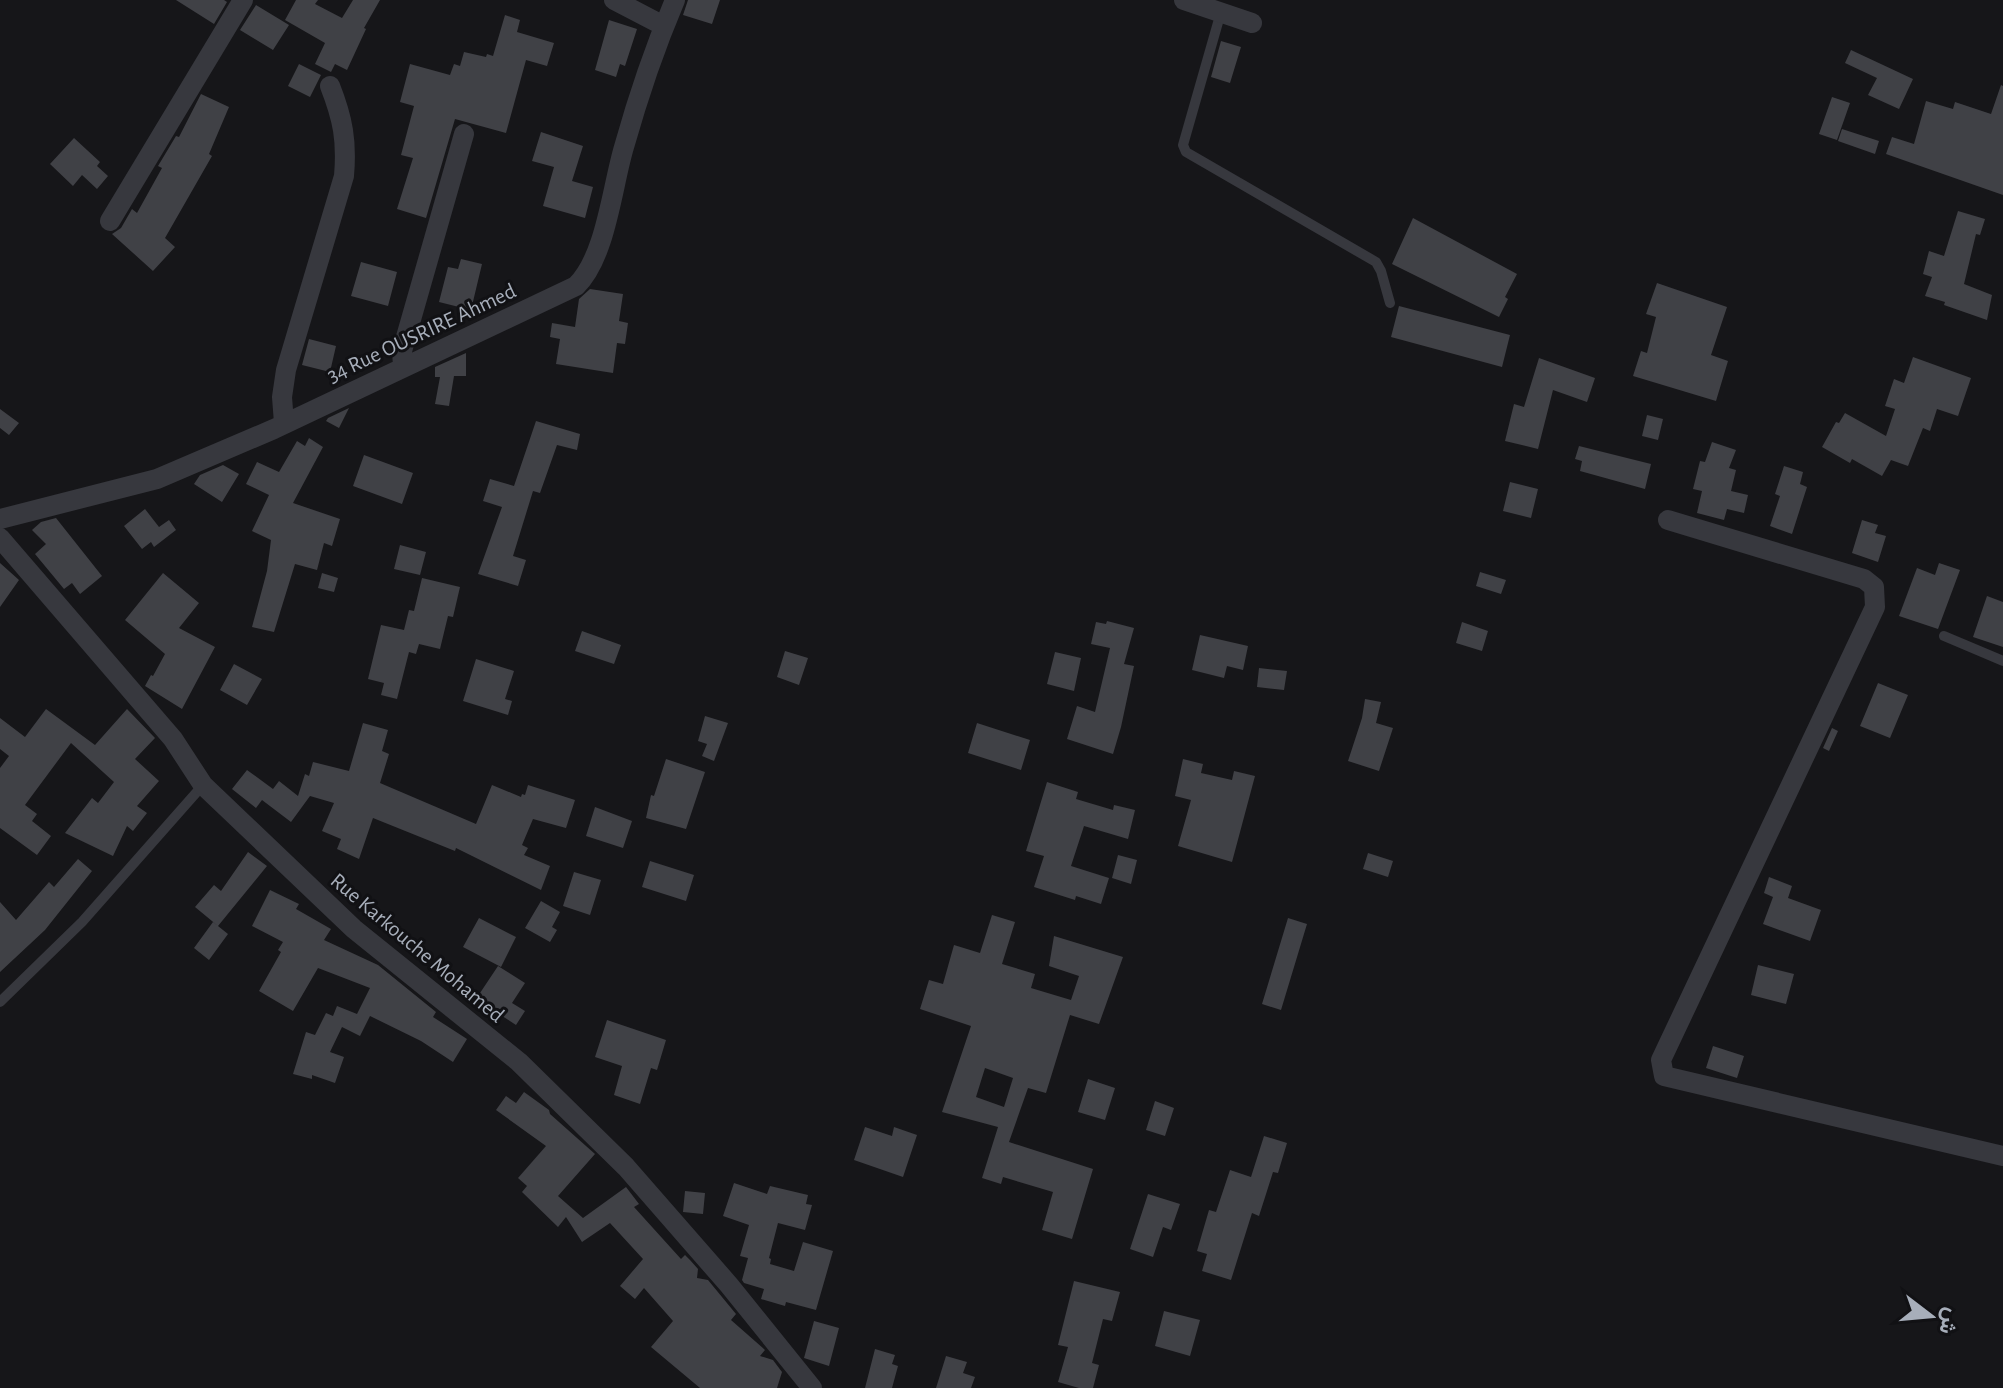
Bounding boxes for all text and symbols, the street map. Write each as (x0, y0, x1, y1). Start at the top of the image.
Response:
street label: 34 Rue OUSRIRE Ahmed (324, 279, 519, 386)
street label: Rue Karkouche Mohamed (326, 869, 508, 1027)
north arrow (1891, 1276, 1971, 1356)
text: ش (1933, 1305, 1963, 1337)

